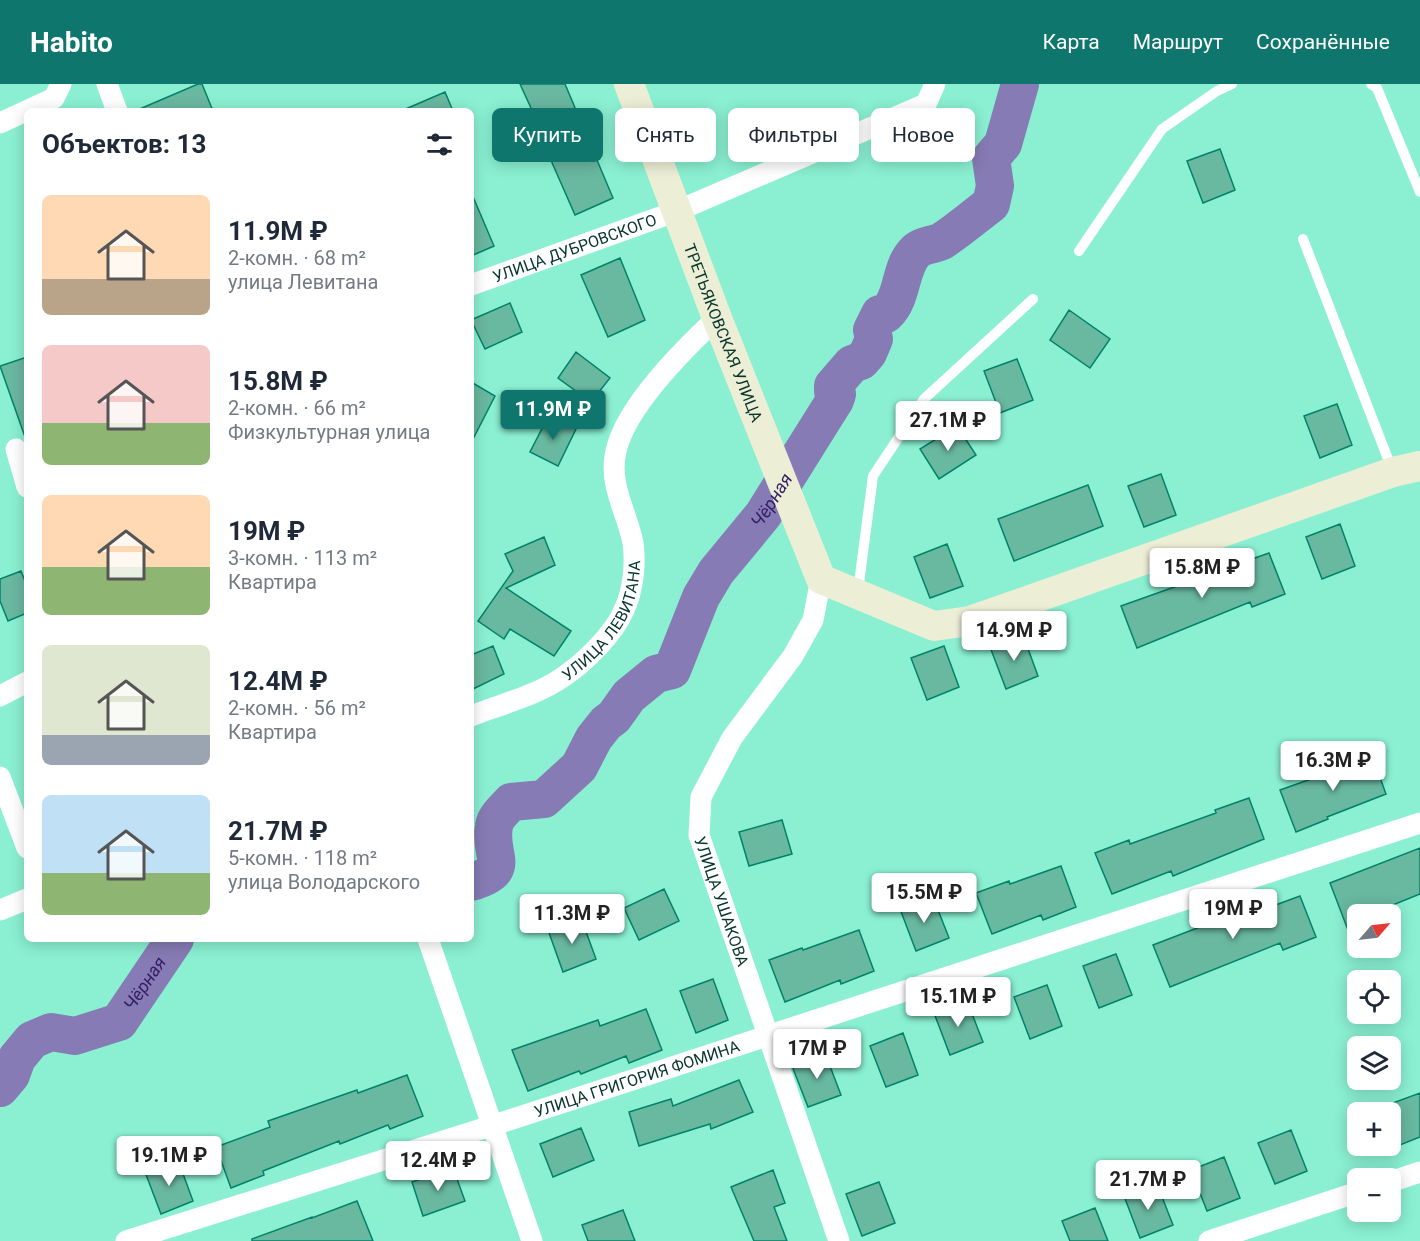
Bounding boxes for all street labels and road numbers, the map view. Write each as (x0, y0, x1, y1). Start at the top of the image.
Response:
street label: УЛИЦА ДУБРОВСКОГО (490, 210, 659, 286)
street label: ТРЕТЬЯКОВСКАЯ УЛИЦА (680, 241, 767, 425)
street label: УЛИЦА ЛЕВИТАНА (558, 559, 644, 685)
street label: УЛИЦА УШАКОВА (690, 834, 753, 969)
street label: УЛИЦА ГРИГОРИЯ ФОМИНА (532, 1036, 743, 1121)

